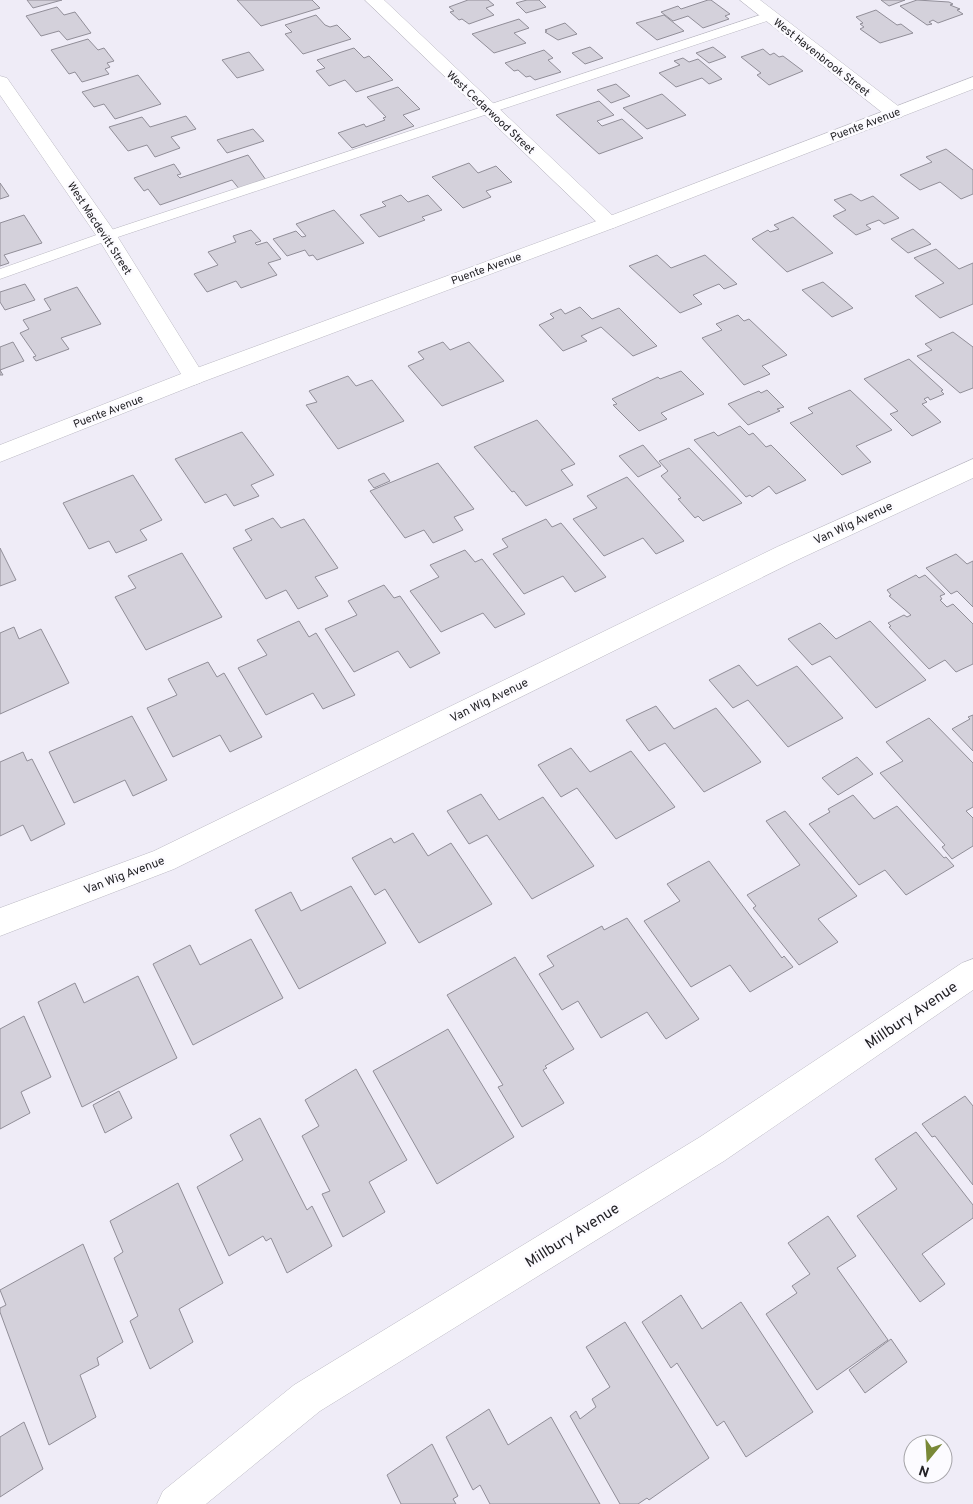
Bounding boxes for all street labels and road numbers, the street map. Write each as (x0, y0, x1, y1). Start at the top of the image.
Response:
street label: West Havenbrook Street (770, 16, 873, 100)
street label: West Cedarwood Street (443, 68, 537, 157)
street label: Puente Avenue (828, 105, 902, 145)
street label: West Macdevitt Street (64, 179, 134, 278)
street label: Puente Avenue (449, 250, 524, 288)
street label: Puente Avenue (71, 392, 145, 432)
street label: Van Wig Avenue (811, 499, 895, 549)
street label: Van Wig Avenue (448, 675, 531, 727)
street label: Van Wig Avenue (82, 853, 167, 899)
street label: Millbury Avenue (862, 978, 962, 1054)
street label: Millbury Avenue (522, 1200, 623, 1273)

